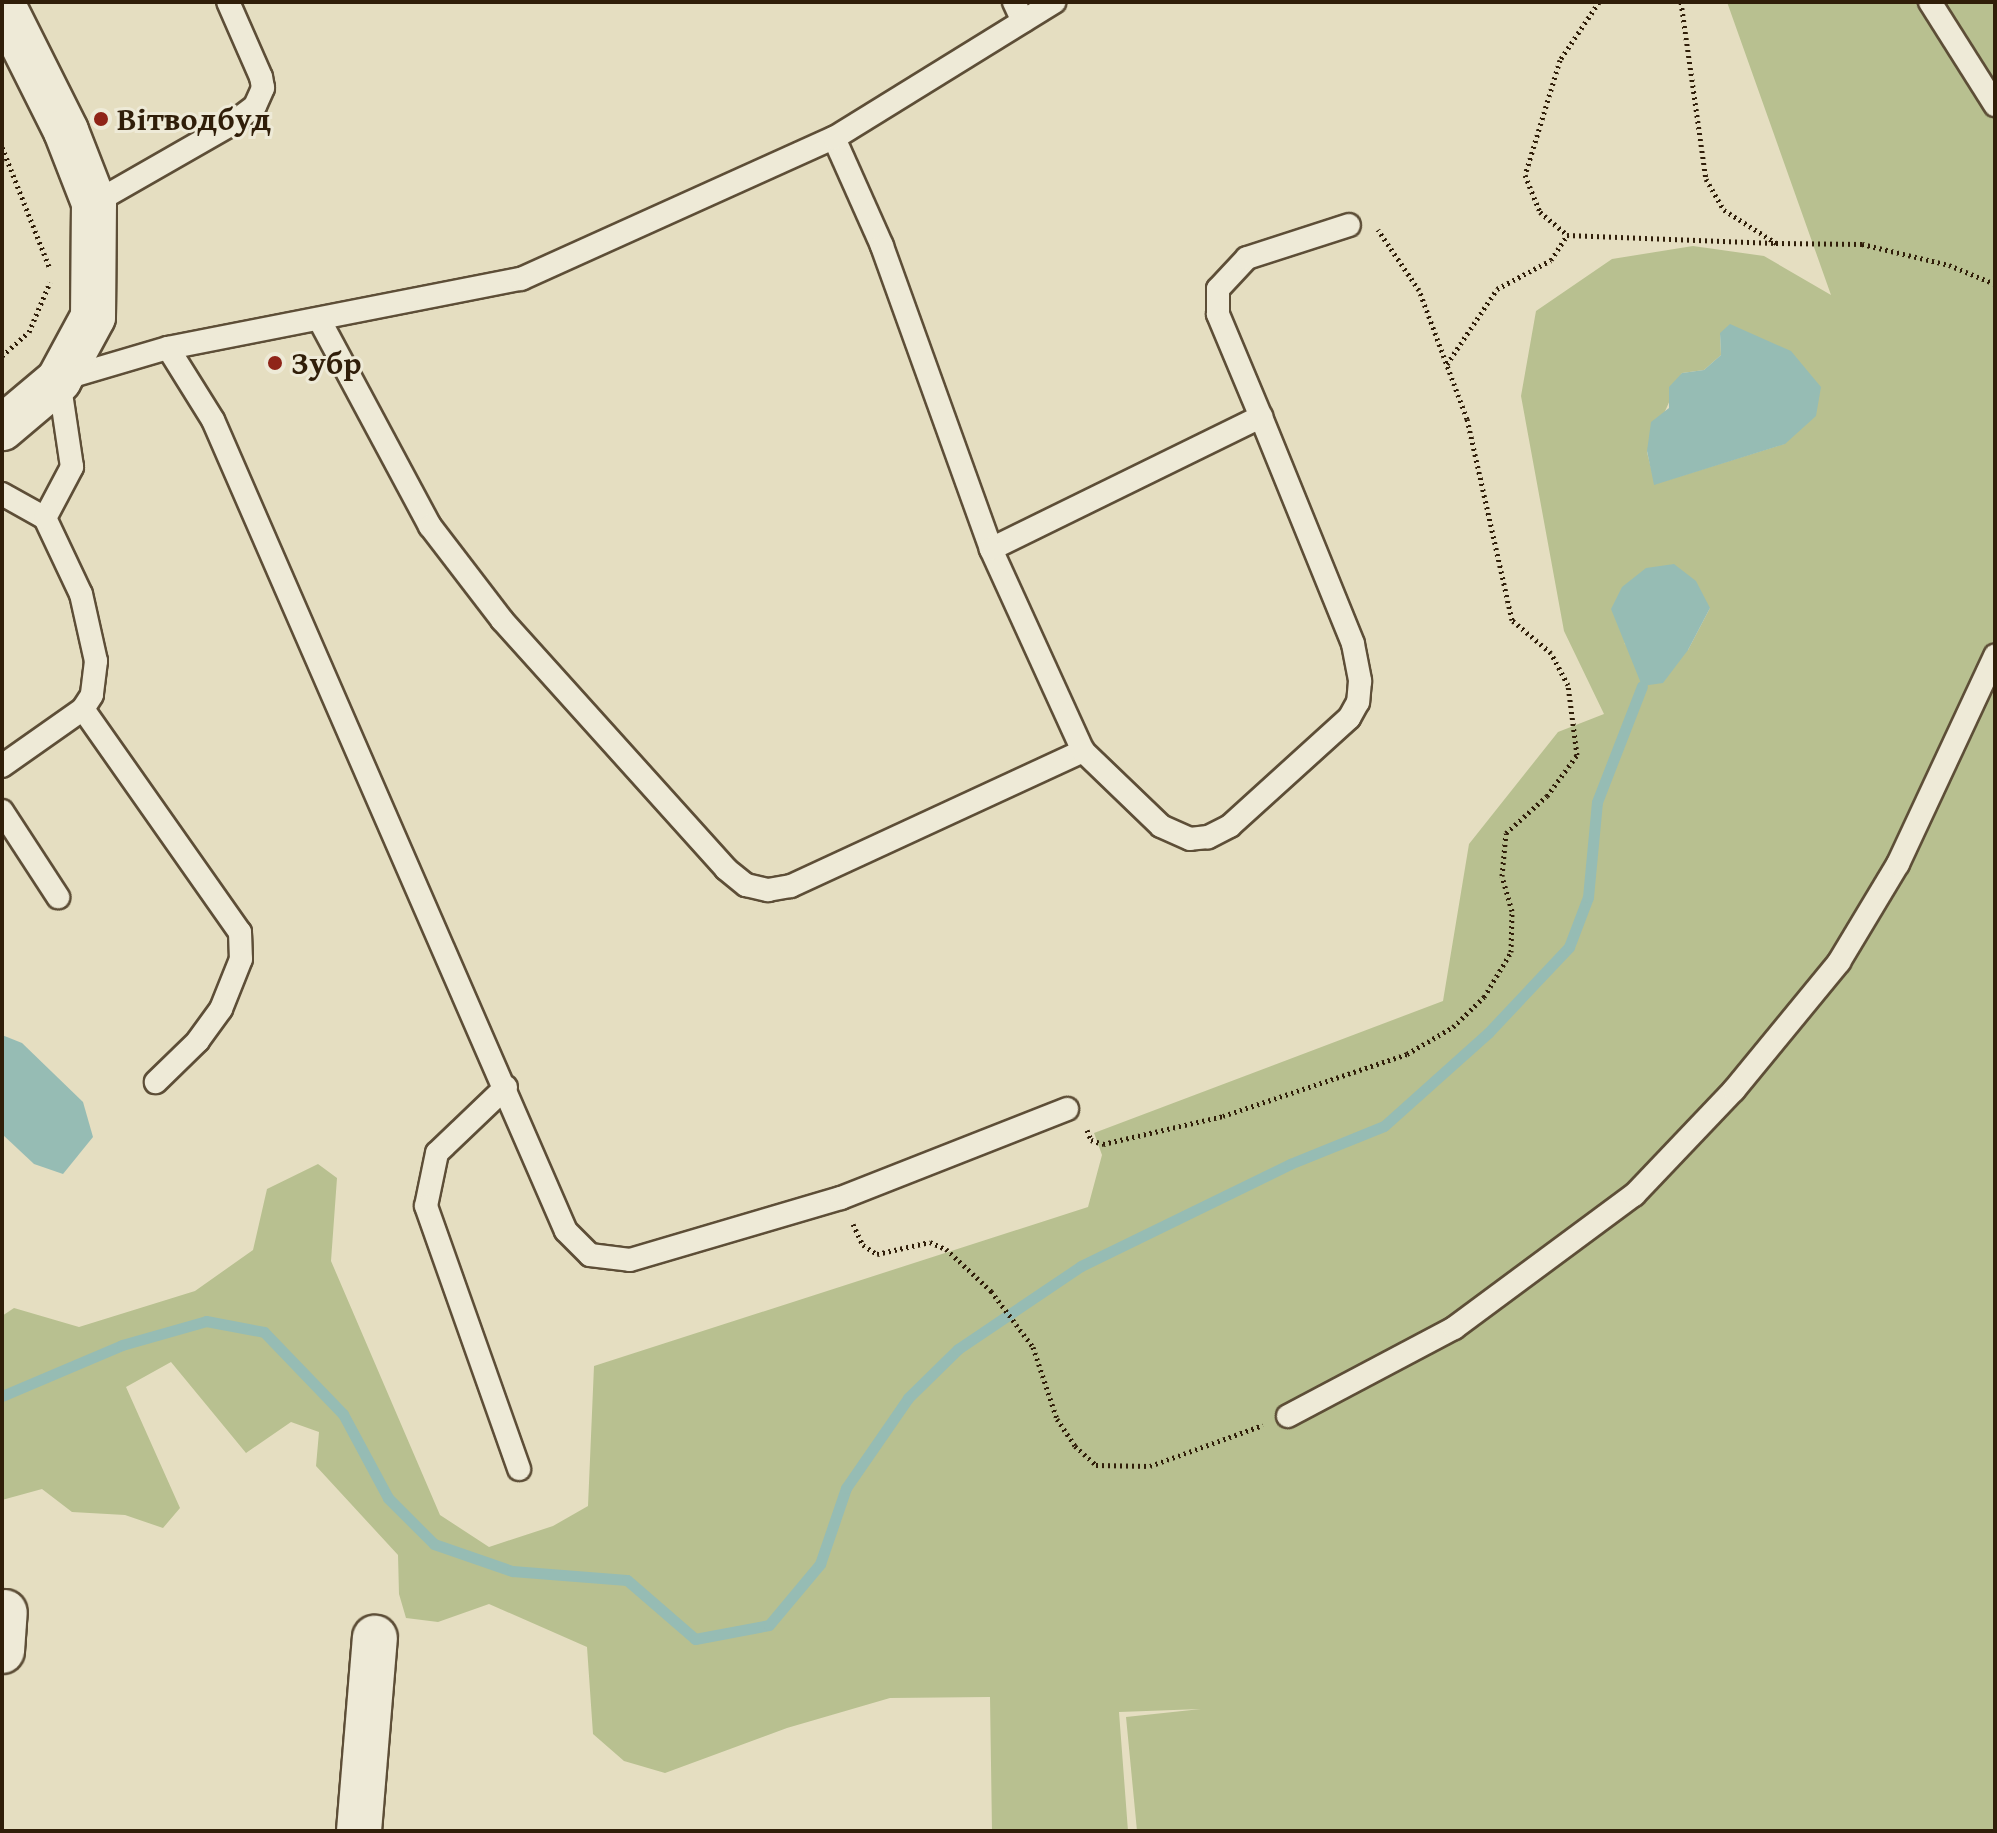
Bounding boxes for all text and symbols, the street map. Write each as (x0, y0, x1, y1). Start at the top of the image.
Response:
place label: Вітводбуд (117, 100, 271, 138)
marker: Вітводбуд (92, 110, 110, 128)
place label: Зубр (291, 344, 361, 382)
marker: Зубр (266, 354, 284, 372)

